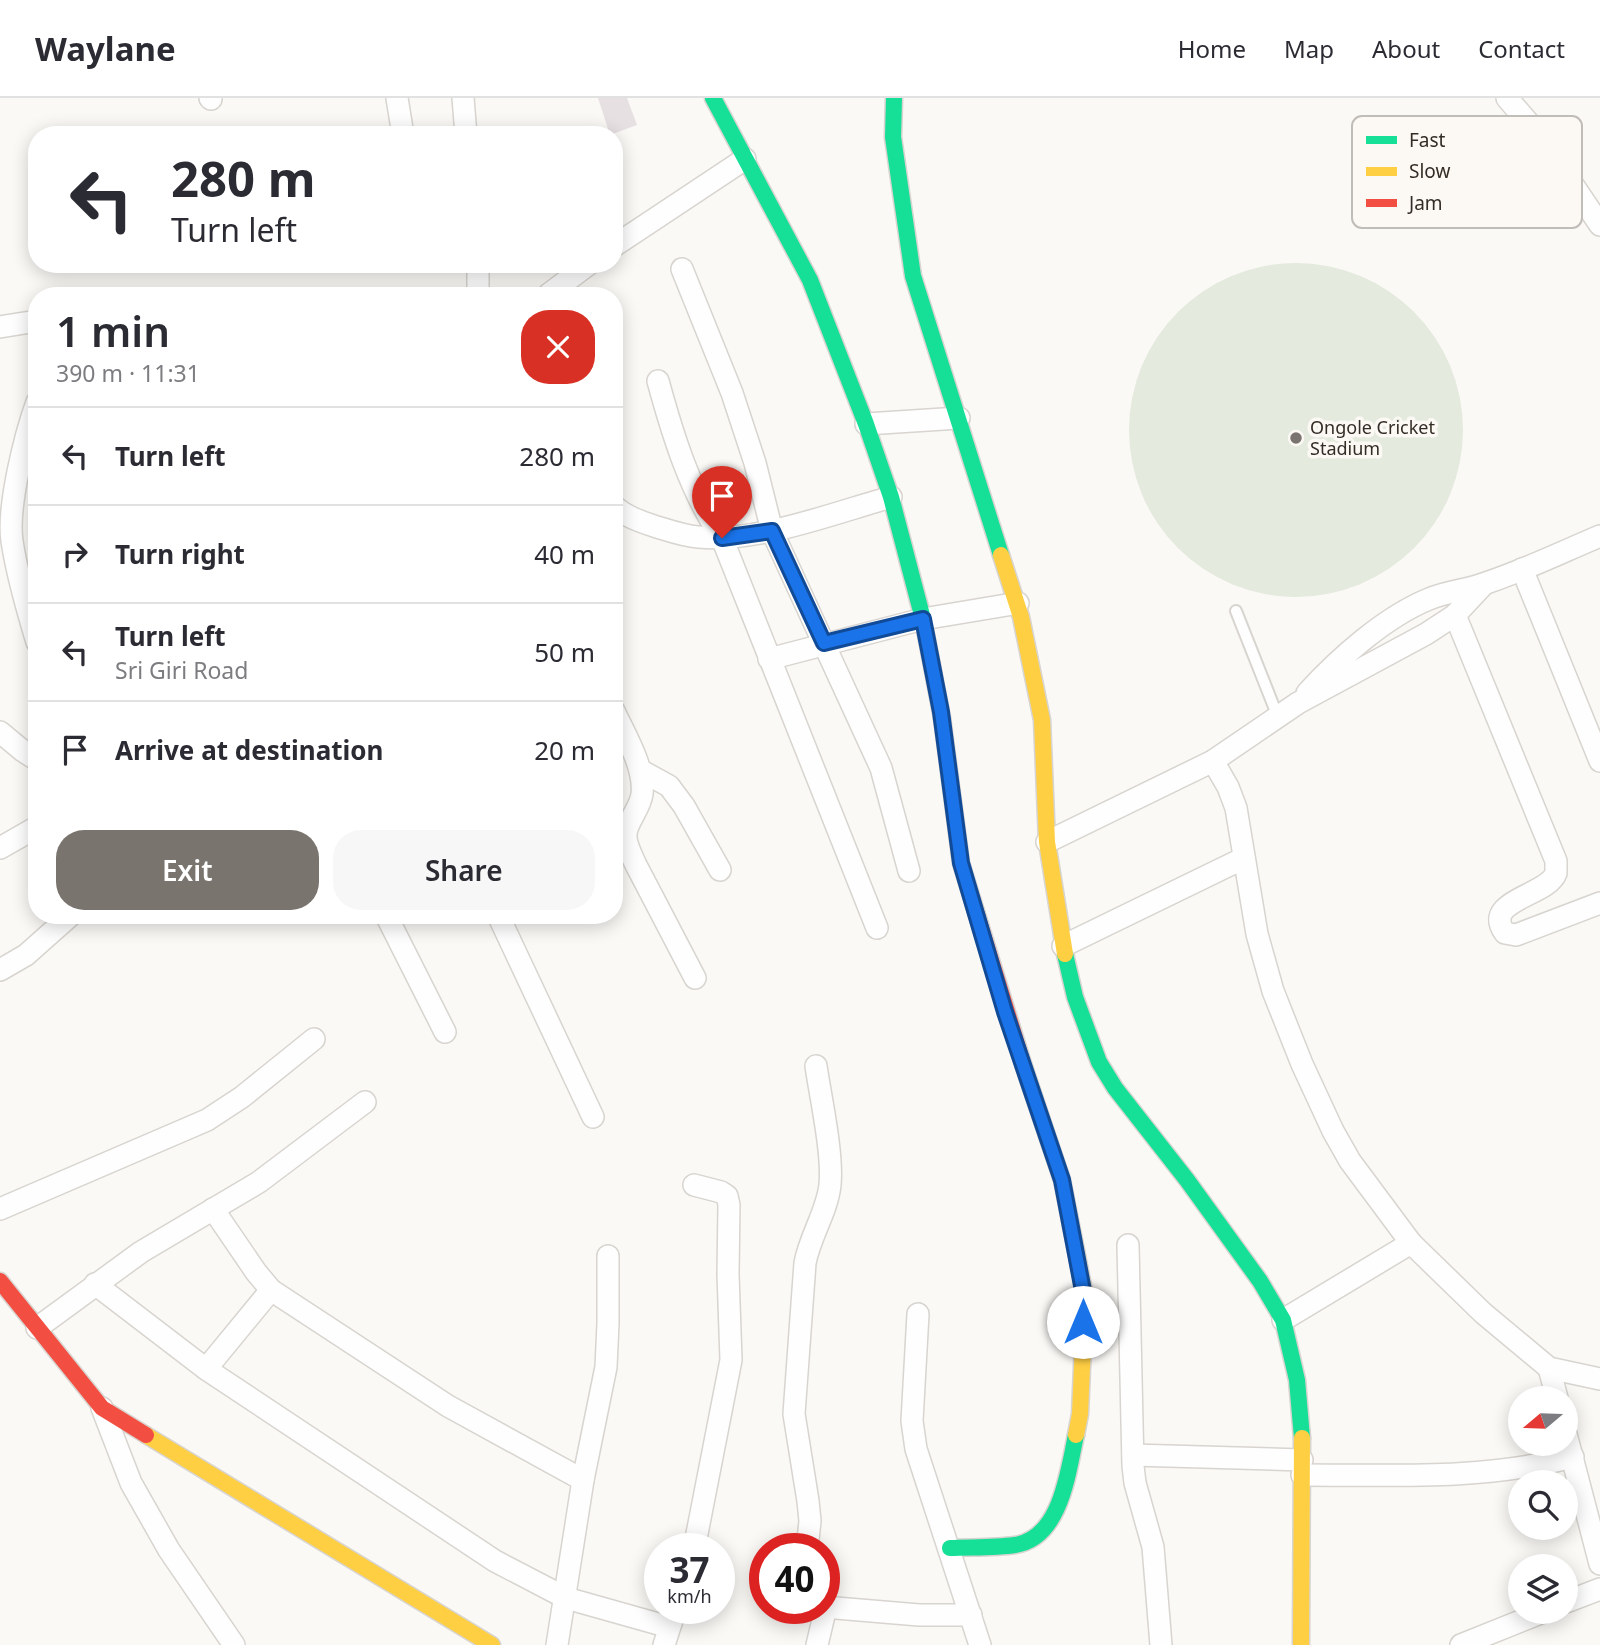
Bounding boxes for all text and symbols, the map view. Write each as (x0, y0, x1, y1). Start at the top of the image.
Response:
text: Waylane (35, 26, 176, 71)
text: Home (1178, 32, 1246, 65)
text: Map (1284, 32, 1334, 65)
text: About (1372, 32, 1440, 65)
text: Contact (1478, 32, 1565, 65)
legend (1352, 116, 1582, 228)
text: Fast (1409, 127, 1446, 153)
text: 280 m (171, 145, 316, 211)
icon: left (56, 154, 147, 245)
text: Slow (1409, 158, 1450, 184)
text: Jam (1407, 190, 1443, 216)
text: Turn left (171, 208, 297, 251)
text: 1 min (56, 302, 170, 359)
button: close (521, 310, 595, 384)
text: 390 m · 11:31 (56, 357, 200, 389)
place label: Ongole Cricket Stadium (1310, 415, 1435, 460)
marker: Ongole Cricket Stadium (1288, 430, 1304, 446)
icon: left (56, 437, 94, 475)
text: Turn left (115, 438, 226, 474)
text: 280 m (519, 438, 595, 474)
pin (692, 466, 752, 538)
icon: arrive (703, 477, 741, 515)
icon: right (56, 535, 94, 573)
text: Turn right (115, 536, 245, 572)
text: 40 m (534, 536, 595, 572)
text: Turn left (115, 618, 226, 654)
icon: left (56, 633, 94, 671)
text: 50 m (534, 634, 595, 670)
text: Sri Giri Road (115, 654, 248, 686)
icon: arrive (56, 731, 94, 769)
text: Arrive at destination (115, 732, 384, 768)
text: 20 m (534, 732, 595, 768)
button: Exit (56, 830, 319, 910)
button: Share (333, 830, 595, 910)
position arrow (1046, 1285, 1120, 1359)
north arrow (1508, 1386, 1578, 1456)
map controls (1508, 1386, 1578, 1624)
button: search (1508, 1470, 1578, 1540)
speed limit sign: 40 (749, 1533, 840, 1624)
text: 37 (669, 1546, 710, 1593)
button: layers (1508, 1554, 1578, 1624)
text: km/h (667, 1584, 712, 1608)

